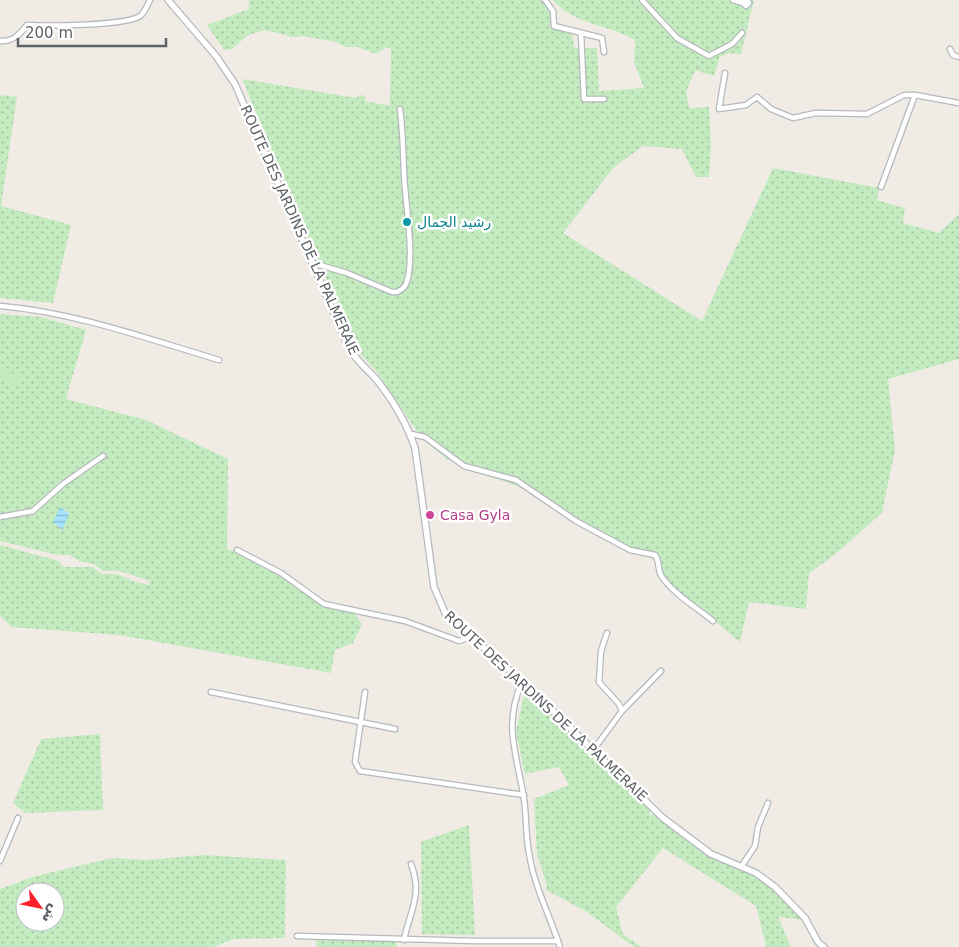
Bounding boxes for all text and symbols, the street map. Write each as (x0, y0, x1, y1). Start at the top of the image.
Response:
scale bar (18, 15, 165, 47)
text: 200 m (25, 24, 73, 42)
street label: ROUTE DES JARDINS DE LA PALMERAIE (237, 103, 363, 357)
place label: رشيد الجمال (417, 214, 491, 231)
marker: رشيد الجمال (401, 216, 413, 228)
place label: Casa Gyla (440, 507, 510, 523)
marker: Casa Gyla (424, 509, 436, 521)
street label: ROUTE DES JARDINS DE LA PALMERAIE (441, 608, 651, 804)
north arrow (15, 882, 65, 932)
text: ش (39, 902, 63, 927)

